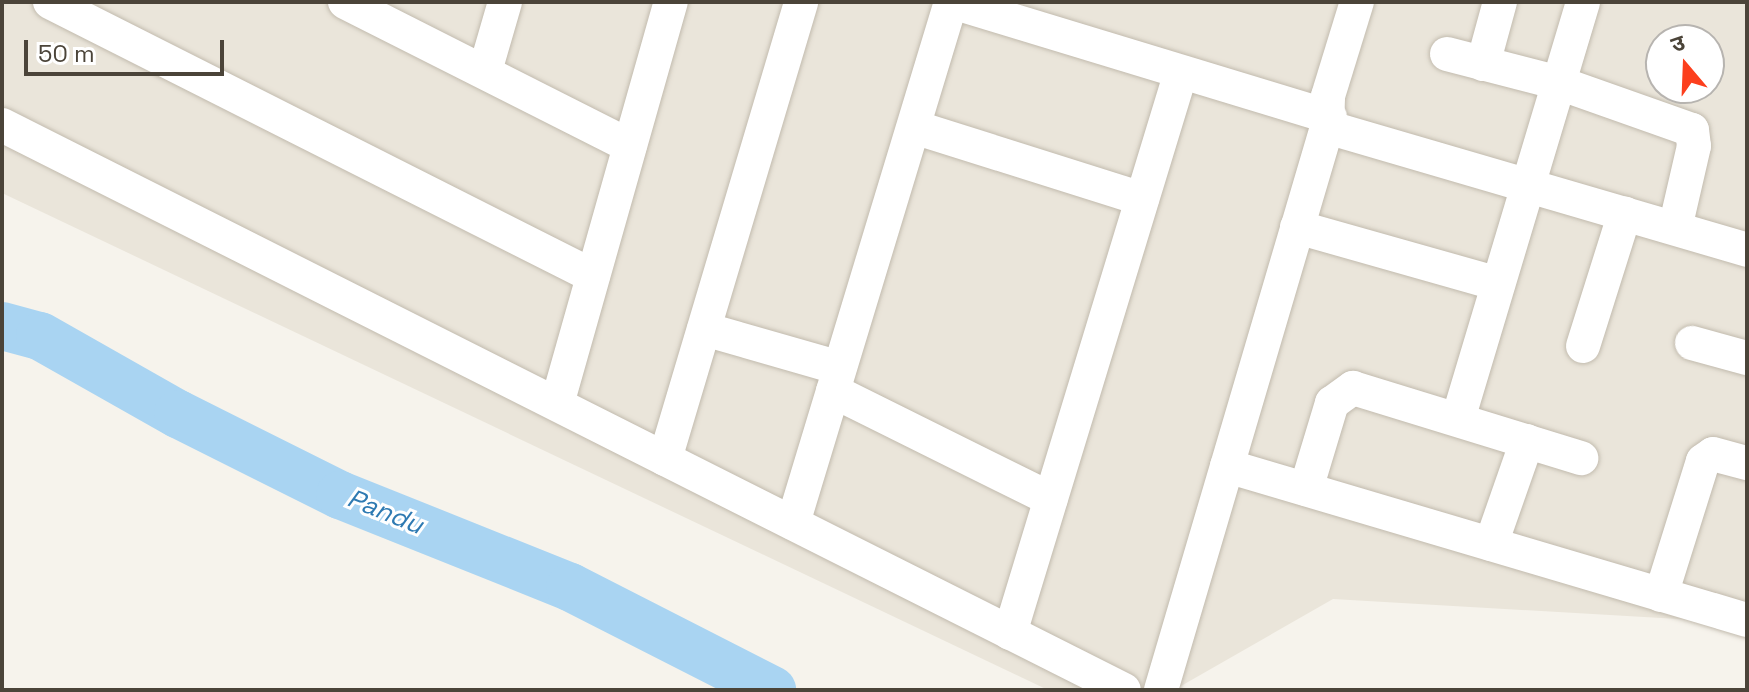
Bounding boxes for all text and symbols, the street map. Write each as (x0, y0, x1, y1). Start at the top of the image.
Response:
scale bar (28, 24, 228, 74)
north arrow (1645, 24, 1725, 104)
text: उ (1667, 28, 1688, 59)
text: 50 m (38, 38, 95, 69)
water label: Pandu (343, 483, 427, 541)

